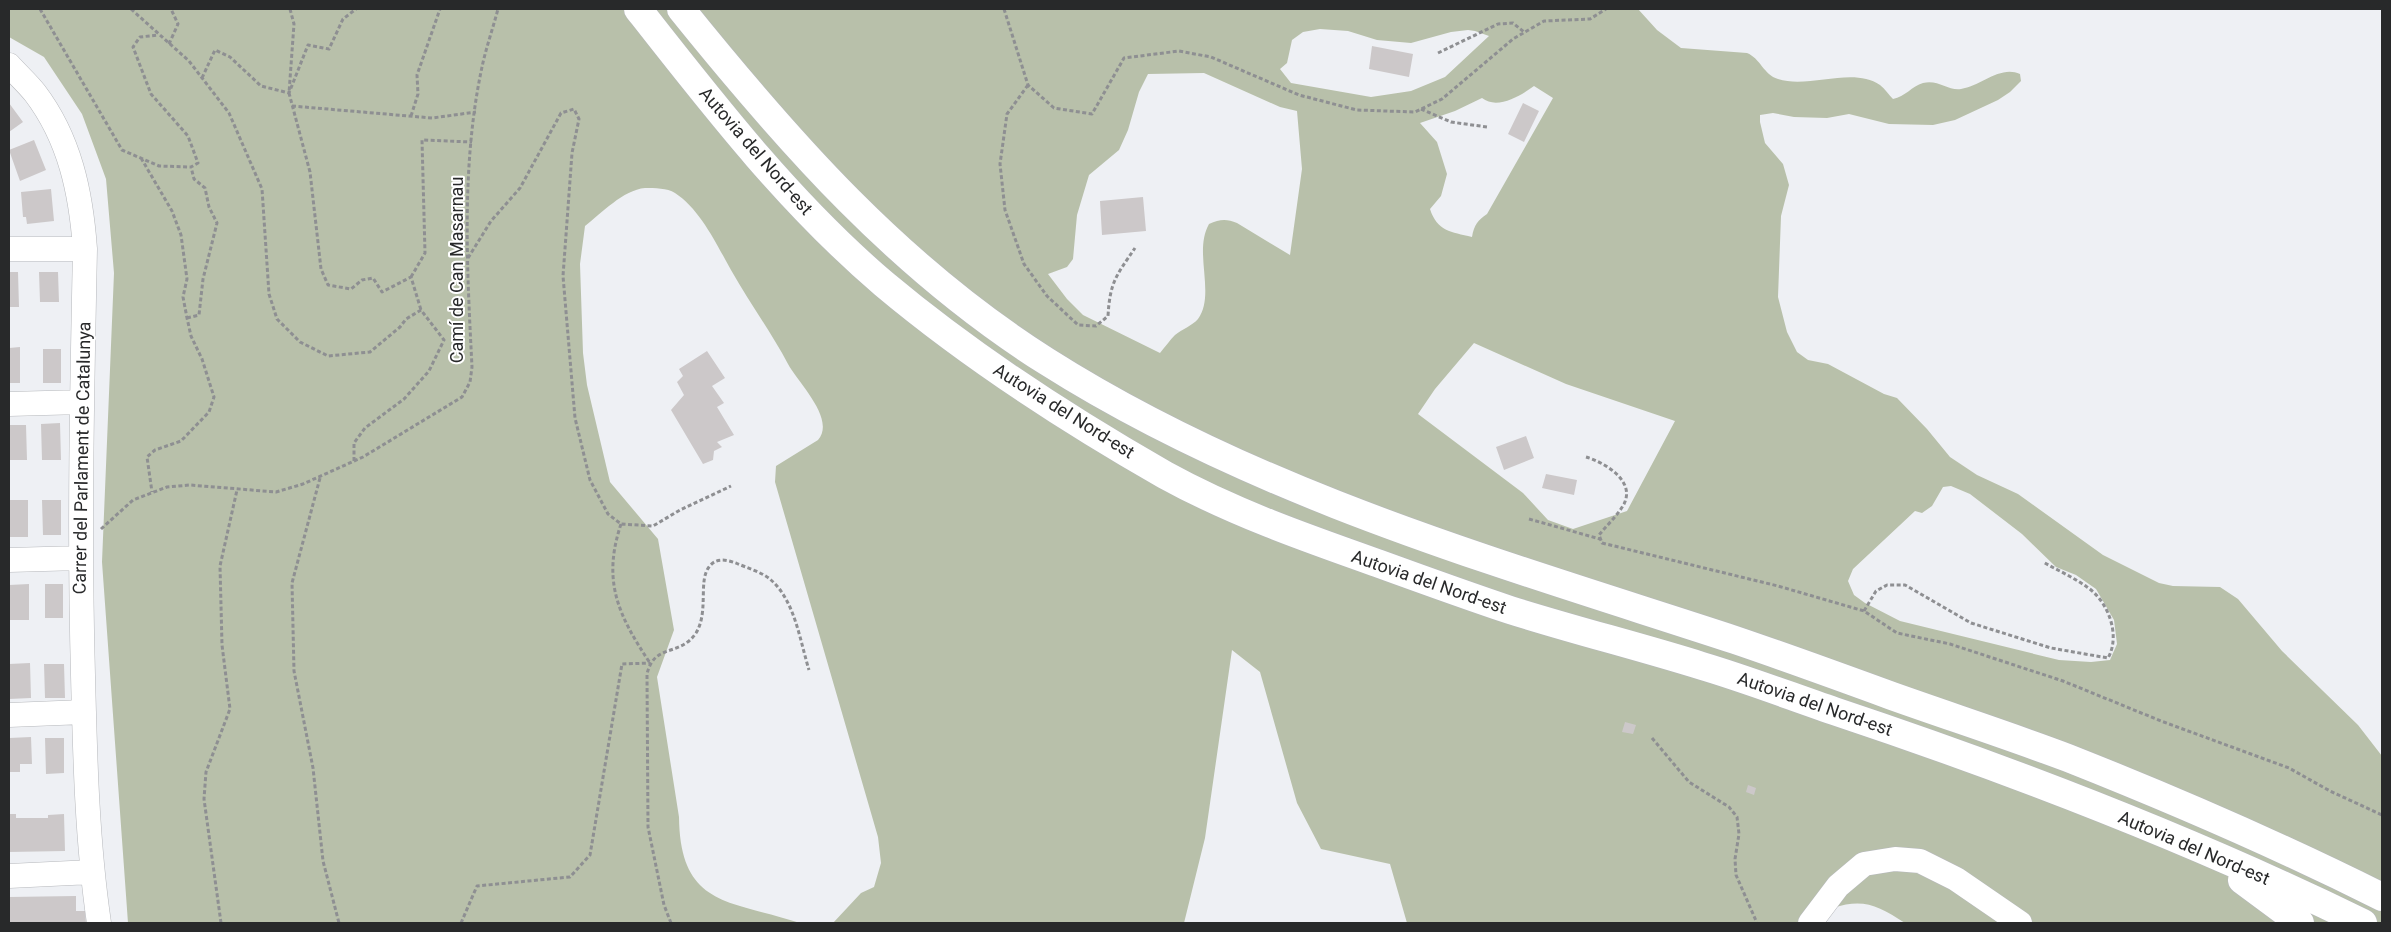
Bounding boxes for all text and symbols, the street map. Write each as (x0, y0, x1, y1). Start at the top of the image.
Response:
street label: Autovia del Nord-est (695, 83, 818, 219)
street label: Camí de Can Masarnau (446, 177, 467, 363)
street label: Carrer del Parlament de Catalunya (69, 321, 94, 595)
street label: Autovia del Nord-est (990, 359, 1139, 463)
street label: Autovia del Nord-est (1349, 545, 1509, 618)
street label: Autovia del Nord-est (1735, 667, 1895, 740)
street label: Autovia del Nord-est (2115, 806, 2273, 889)

